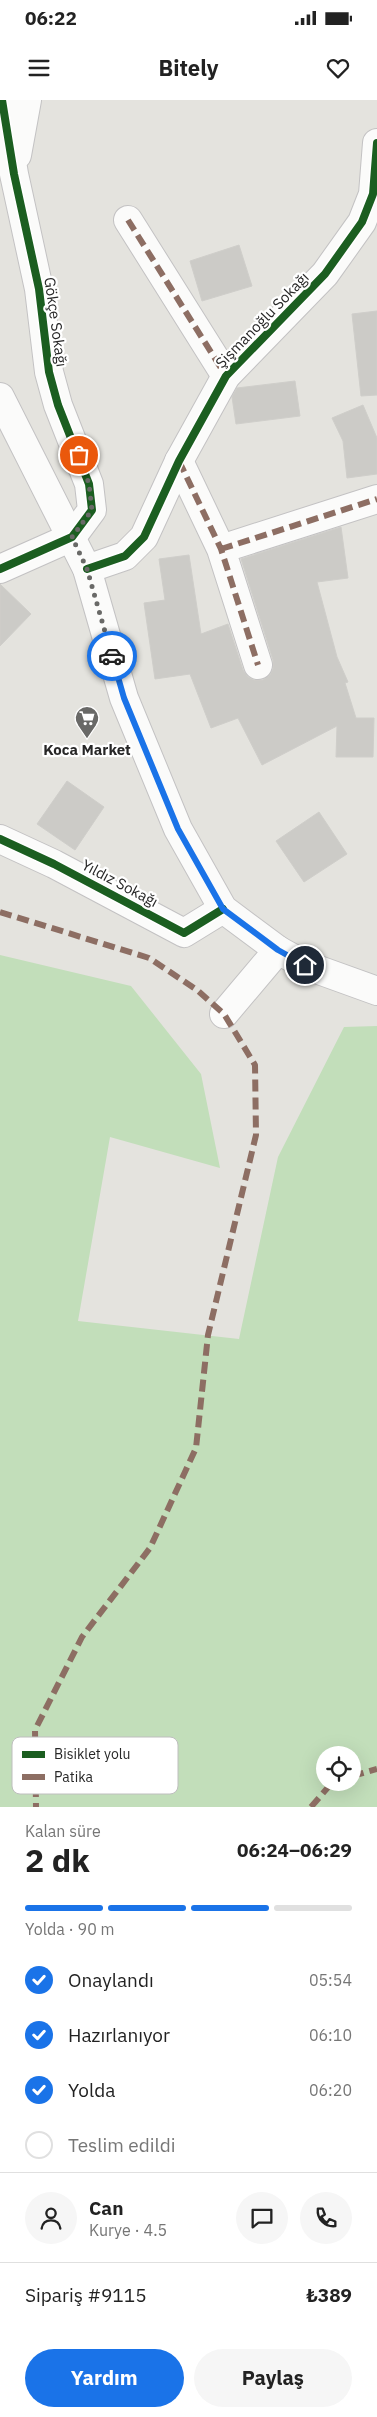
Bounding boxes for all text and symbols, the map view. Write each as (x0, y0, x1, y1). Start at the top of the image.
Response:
text: 06:22 (25, 6, 77, 30)
text: Bitely (159, 53, 218, 82)
icon: menu (25, 54, 53, 82)
icon: heart (324, 54, 352, 82)
street label: Şişmanoğlu Sokağı (211, 268, 313, 372)
street label: Gökçe Sokağı (40, 276, 72, 368)
pin (58, 434, 100, 476)
icon: bag (65, 441, 93, 469)
courier (87, 631, 137, 681)
icon: car (98, 642, 126, 670)
supermarket icon: Koca Market (74, 705, 100, 739)
place label: Koca Market (43, 740, 131, 759)
street label: Yıldız Sokağı (79, 855, 161, 911)
pin (284, 944, 326, 986)
icon: home (291, 951, 319, 979)
legend (12, 1737, 178, 1794)
text: Bisiklet yolu (54, 1745, 131, 1763)
map controls (316, 1746, 361, 1791)
button: locate (316, 1746, 361, 1791)
text: Patika (54, 1768, 94, 1786)
text: Kalan süre (25, 1821, 101, 1841)
text: 06:24–06:29 (237, 1838, 352, 1862)
text: 2 dk (25, 1839, 90, 1881)
text: Yolda · 90 m (25, 1919, 115, 1939)
icon: check (25, 1966, 53, 1994)
text: Onaylandı (68, 1968, 154, 1992)
text: 05:54 (309, 1970, 352, 1990)
icon: check (25, 2021, 53, 2049)
text: Hazırlanıyor (68, 2023, 170, 2047)
text: 06:10 (309, 2025, 352, 2045)
icon: check (25, 2076, 53, 2104)
text: Yolda (68, 2078, 115, 2102)
text: 06:20 (309, 2080, 352, 2100)
text: Teslim edildi (68, 2133, 175, 2157)
button: person (25, 2192, 77, 2244)
button: chat (236, 2192, 288, 2244)
button: phone (300, 2192, 352, 2244)
text: Can (89, 2196, 124, 2220)
text: Kurye · 4.5 (89, 2220, 167, 2240)
text: Sipariş #9115 (25, 2283, 147, 2307)
text: ₺389 (306, 2283, 352, 2307)
button: Yardım (25, 2349, 184, 2407)
button: Paylaş (194, 2349, 352, 2407)

